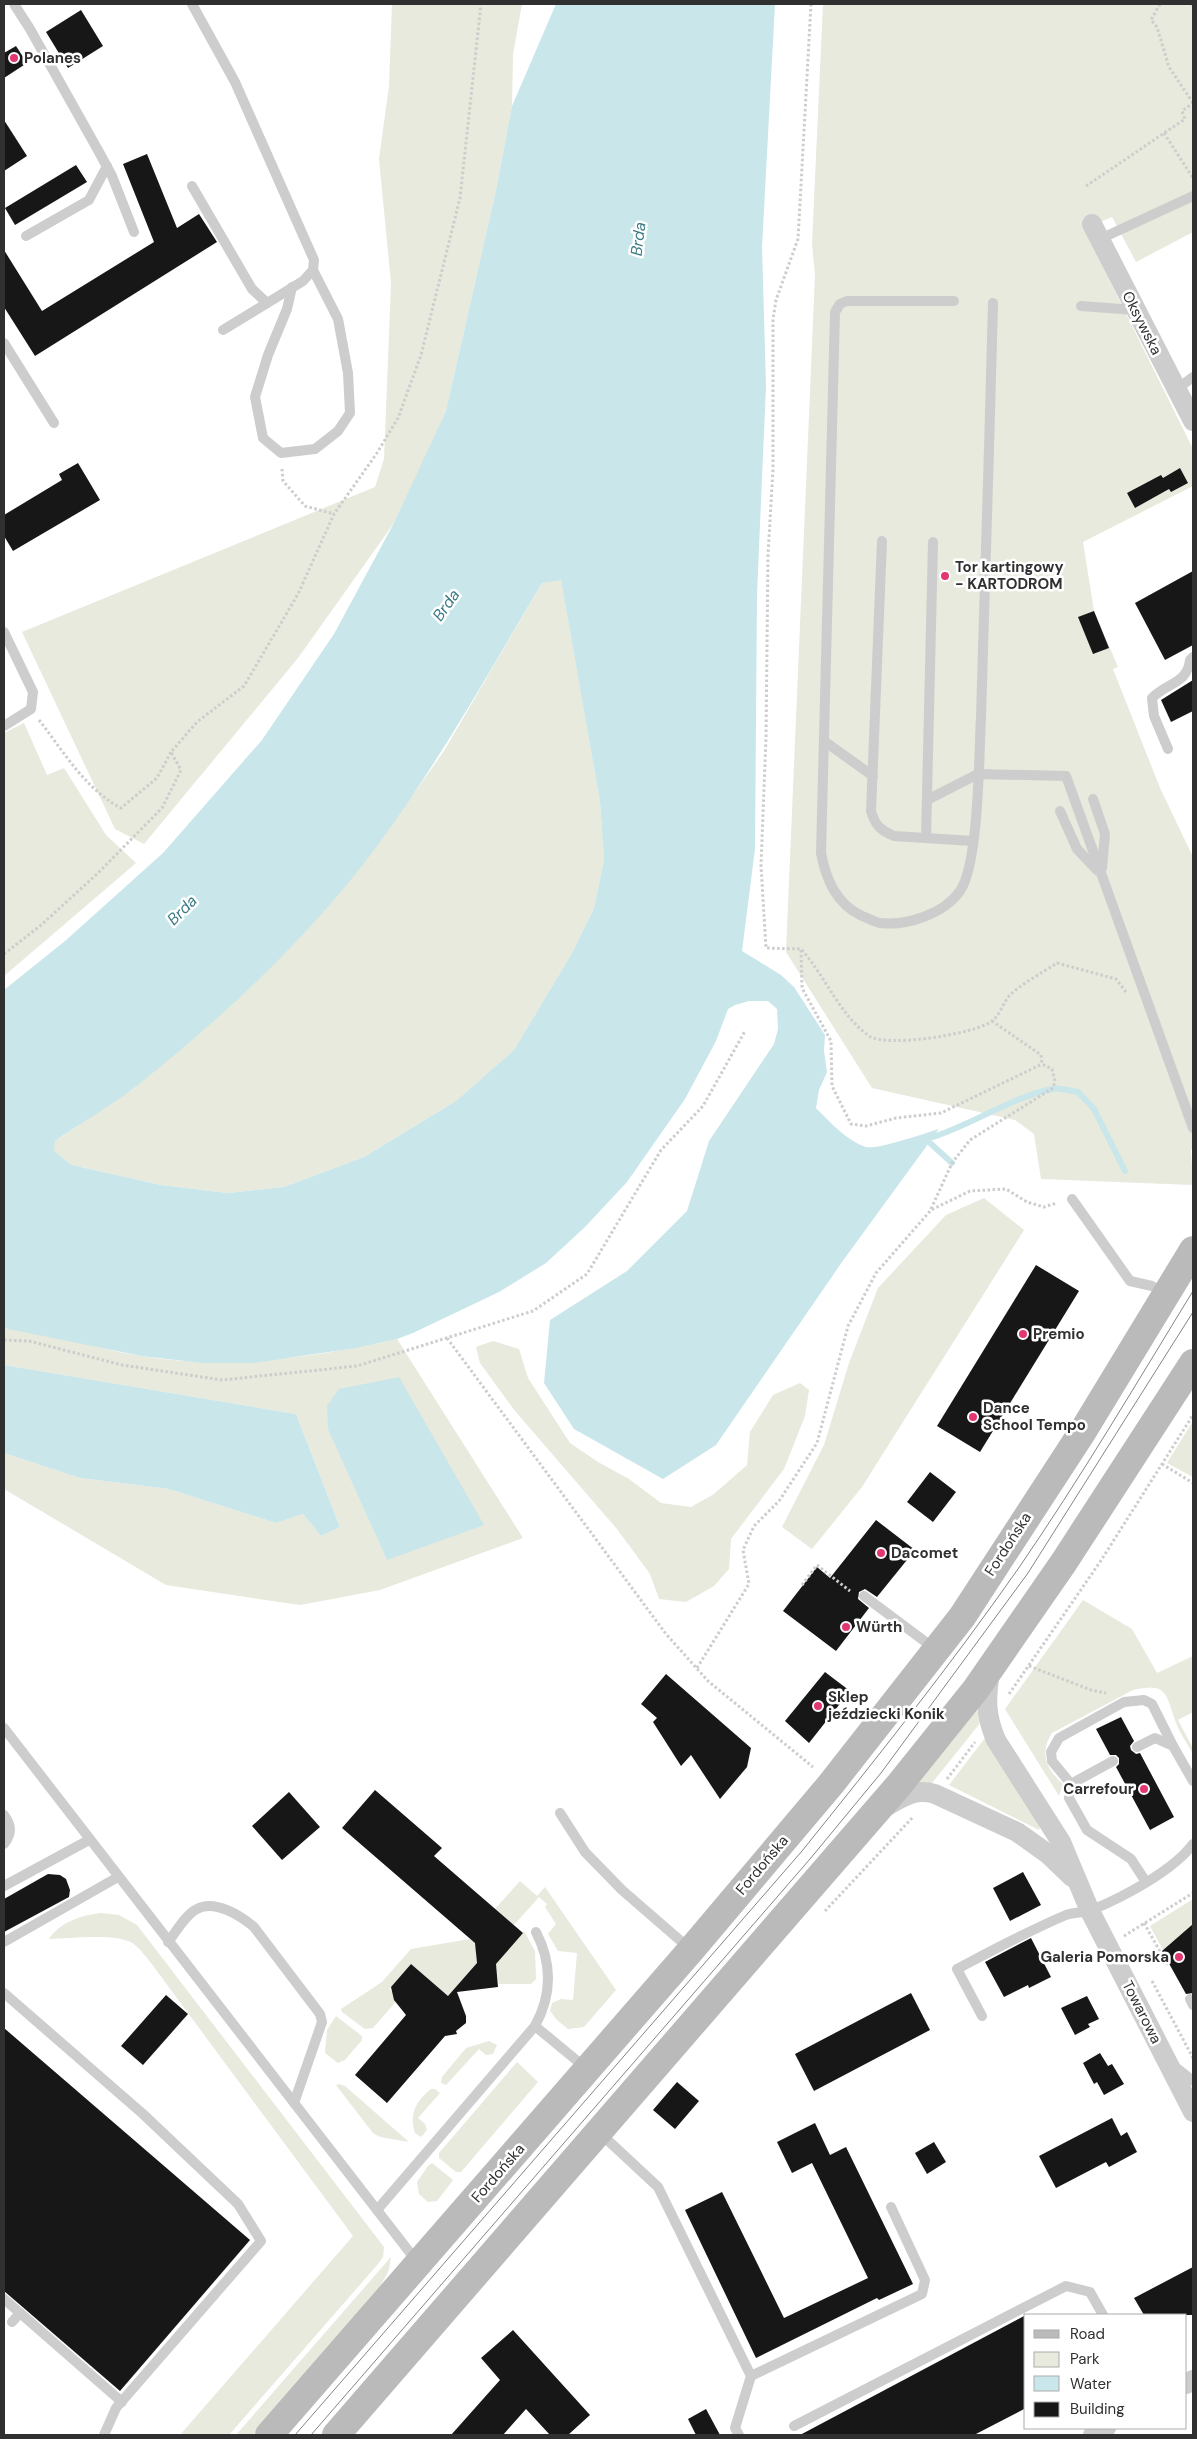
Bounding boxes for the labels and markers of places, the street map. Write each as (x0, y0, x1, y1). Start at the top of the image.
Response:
place label: Polanes (24, 48, 81, 68)
marker: Polanes (8, 52, 20, 64)
place label: Tor kartingowy - KARTODROM (955, 557, 1063, 594)
marker: Tor kartingowy - KARTODROM (939, 570, 951, 582)
place label: Premio (1033, 1324, 1085, 1344)
marker: Premio (1017, 1328, 1029, 1340)
place label: Dance School Tempo (983, 1398, 1086, 1435)
marker: Dance School Tempo (967, 1411, 979, 1423)
place label: Dacomet (891, 1543, 958, 1563)
marker: Dacomet (875, 1547, 887, 1559)
place label: Würth (856, 1617, 902, 1637)
marker: Würth (840, 1621, 852, 1633)
place label: Sklep jeździecki Konik (827, 1687, 945, 1724)
marker: Sklep jeździecki Konik (812, 1700, 824, 1712)
place label: Carrefour (1063, 1779, 1134, 1799)
marker: Carrefour (1138, 1783, 1150, 1795)
place label: Galeria Pomorska (1040, 1947, 1169, 1967)
marker: Galeria Pomorska (1173, 1951, 1185, 1963)

